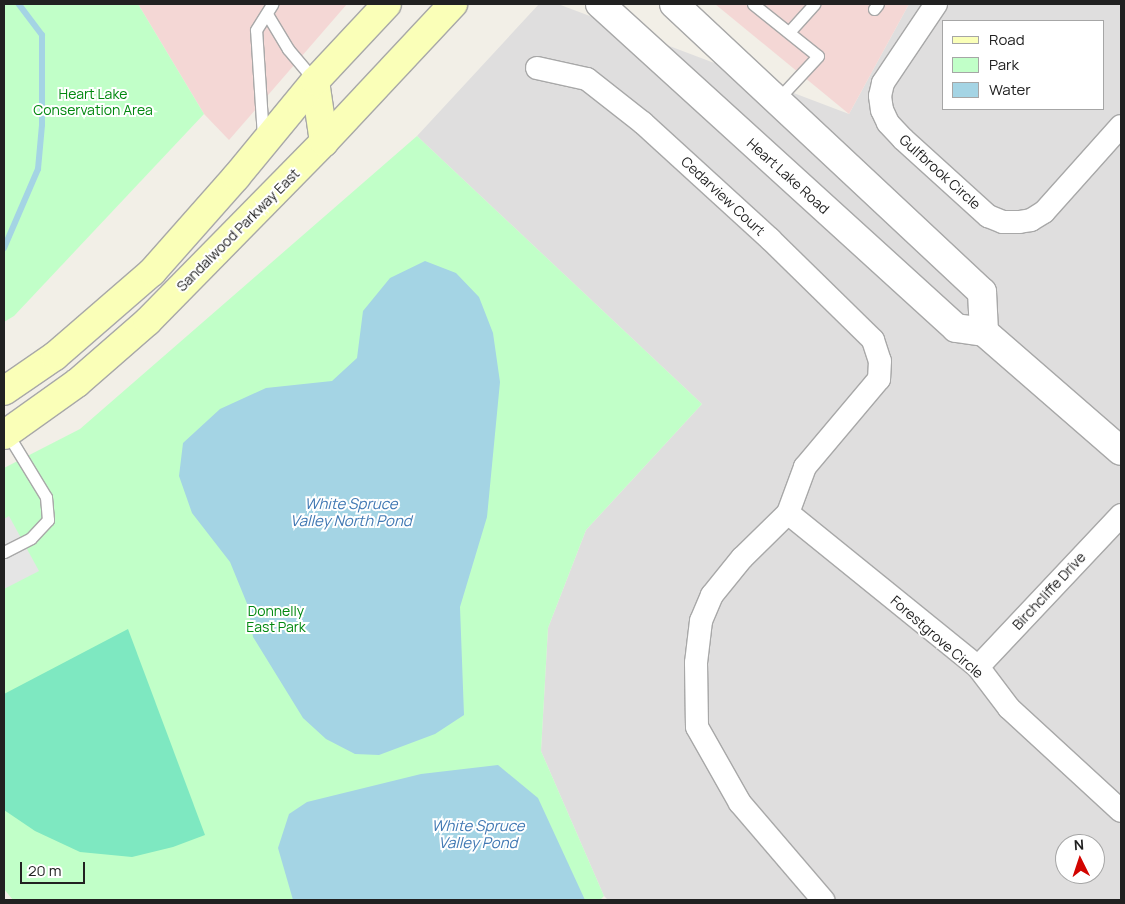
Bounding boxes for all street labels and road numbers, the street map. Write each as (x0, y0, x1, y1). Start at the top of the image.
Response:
street label: Gulfbrook Circle (896, 131, 984, 213)
street label: Heart Lake Road (743, 135, 833, 217)
street label: Cedarview Court (678, 153, 768, 239)
street label: Sandalwood Parkway East (173, 165, 303, 295)
street label: Birchcliffe Drive (1009, 549, 1089, 633)
street label: Forestgrove Circle (887, 592, 987, 682)

